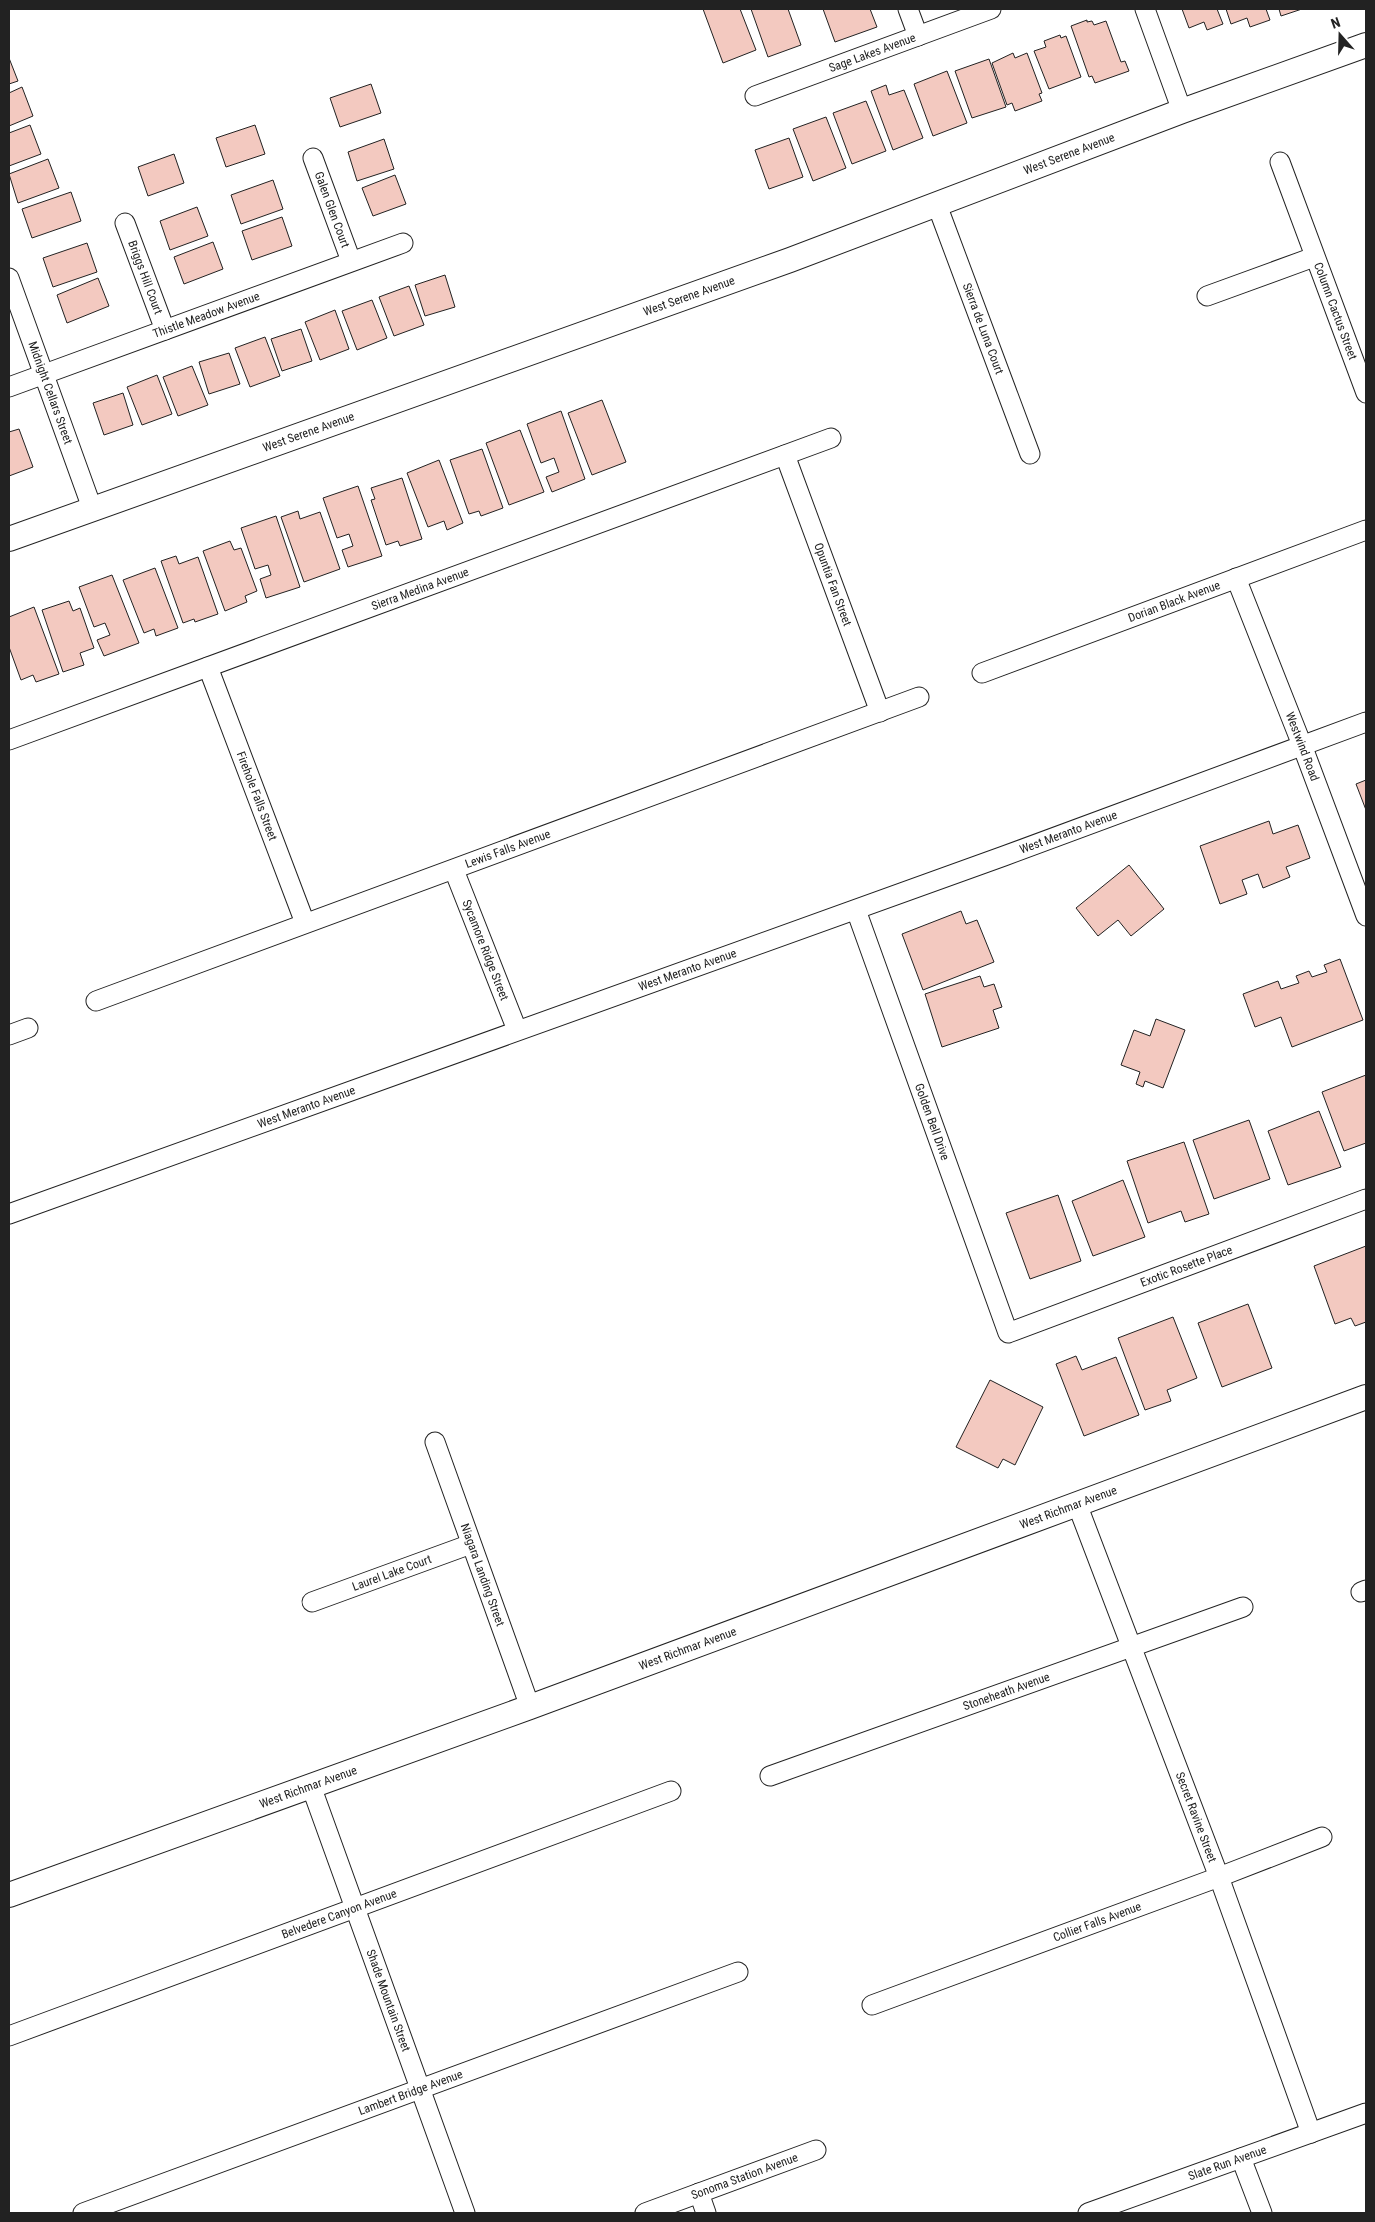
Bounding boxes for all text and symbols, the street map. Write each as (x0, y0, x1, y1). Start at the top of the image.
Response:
north arrow (1315, 10, 1365, 60)
text: N (1329, 14, 1342, 32)
street label: Sage Lakes Avenue (827, 30, 918, 75)
street label: West Serene Avenue (1022, 130, 1117, 178)
street label: Galen Glen Court (312, 170, 353, 250)
street label: Briggs Hill Court (125, 238, 166, 317)
street label: Column Cactus Street (1311, 260, 1360, 362)
street label: West Serene Avenue (641, 273, 737, 319)
street label: Sierra de Luna Court (960, 281, 1007, 377)
street label: Thistle Meadow Avenue (151, 289, 262, 341)
street label: Midnight Cellars Street (25, 339, 76, 446)
street label: West Serene Avenue (261, 409, 356, 455)
street label: Opuntia Fan Street (811, 541, 855, 628)
street label: Sierra Medina Avenue (370, 565, 471, 613)
street label: Dorian Black Avenue (1126, 578, 1222, 625)
street label: Westwind Road (1283, 710, 1322, 783)
street label: Firehole Falls Street (234, 750, 280, 843)
street label: West Meranto Avenue (1018, 808, 1119, 857)
street label: Lewis Falls Avenue (463, 827, 553, 871)
street label: Sycamore Ridge Street (459, 898, 512, 1003)
street label: West Meranto Avenue (637, 946, 739, 994)
street label: Golden Bell Drive (912, 1081, 952, 1162)
street label: West Meranto Avenue (256, 1083, 357, 1131)
street label: Exotic Rosette Place (1138, 1242, 1235, 1290)
street label: West Richmar Avenue (1018, 1483, 1119, 1532)
street label: Niagara Landing Street (458, 1521, 508, 1628)
street label: Laurel Lake Court (350, 1552, 434, 1594)
street label: West Richmar Avenue (637, 1624, 739, 1673)
street label: Stoneheath Avenue (961, 1670, 1052, 1713)
street label: West Richmar Avenue (257, 1763, 359, 1811)
street label: Secret Ravine Street (1173, 1770, 1220, 1864)
street label: Belvedere Canyon Avenue (280, 1886, 399, 1942)
street label: Collier Falls Avenue (1051, 1899, 1144, 1945)
street label: Shade Mountain Street (364, 1947, 413, 2054)
street label: Lambert Bridge Avenue (356, 2067, 465, 2118)
street label: Slate Run Avenue (1186, 2142, 1269, 2183)
street label: Sonoma Station Avenue (689, 2150, 800, 2202)

